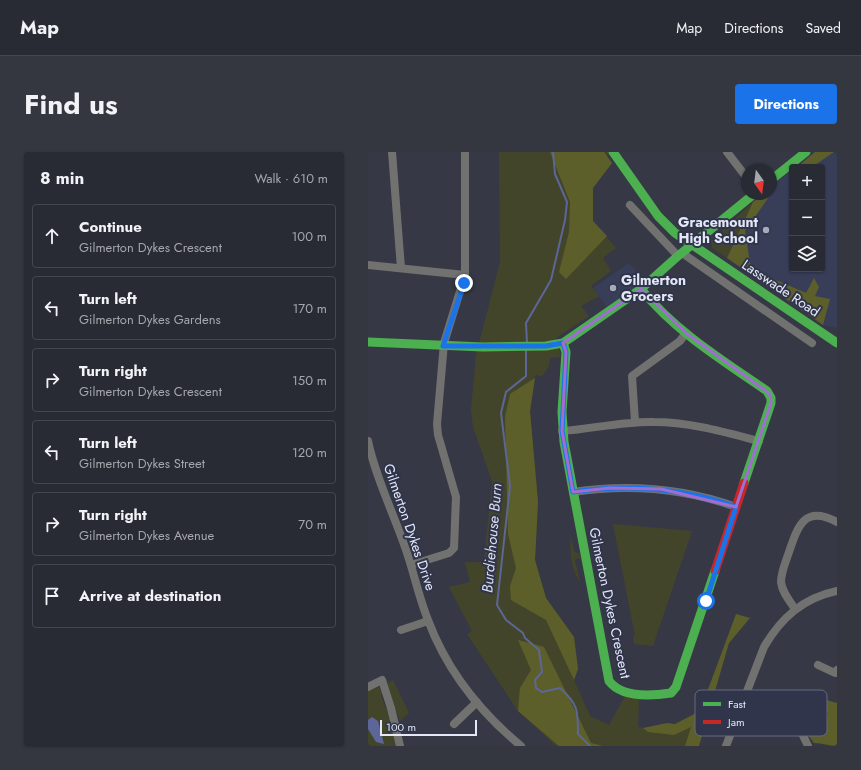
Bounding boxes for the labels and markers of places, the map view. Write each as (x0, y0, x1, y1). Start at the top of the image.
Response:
place label: Gracemount High School (678, 212, 759, 248)
marker: Gracemount High School (761, 225, 771, 235)
place label: Gilmerton Grocers (621, 270, 686, 306)
marker: Gilmerton Grocers (608, 283, 618, 293)

